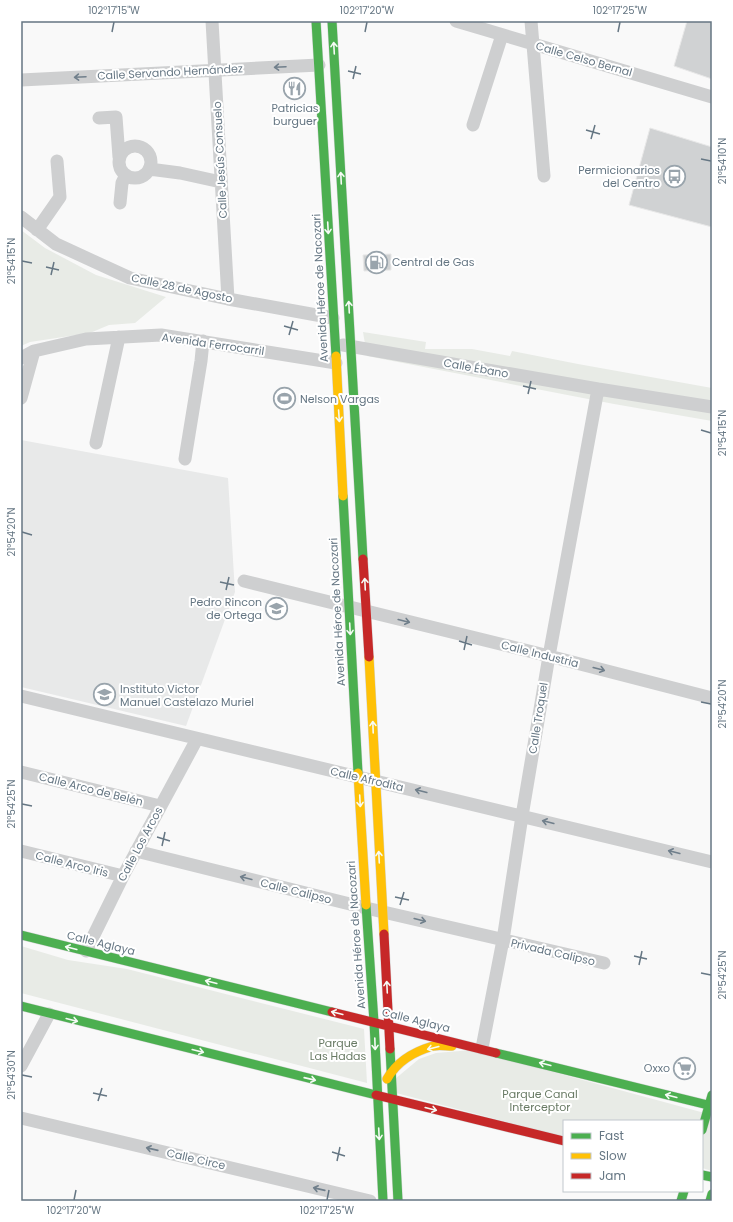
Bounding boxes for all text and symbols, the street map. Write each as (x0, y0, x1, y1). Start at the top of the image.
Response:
text: 102°17'15"W (88, 3, 140, 18)
text: 102°17'20"W (340, 3, 394, 18)
text: 102°17'25"W (593, 3, 647, 18)
street label: Calle Celso Bernal (534, 38, 634, 80)
one-way arrow (330, 42, 337, 55)
street label: Calle Servando Hernández (97, 60, 243, 84)
one-way arrow (274, 63, 287, 70)
one-way arrow (74, 73, 87, 80)
restaurant icon: Patricias burguer (282, 75, 308, 101)
place label: Patricias burguer (271, 100, 319, 129)
street label: Calle Jesús Consuelo (209, 101, 231, 219)
text: 21°54'10"N (715, 138, 730, 184)
place label: Permicionarios del Centro (578, 162, 660, 191)
bus stop icon: Permicionarios del Centro (662, 163, 688, 189)
one-way arrow (337, 172, 345, 185)
street label: Avenida Héroe de Nacozari (308, 213, 332, 363)
one-way arrow (325, 221, 332, 234)
text: 21°54'15"N (4, 238, 19, 284)
fuel station icon: Central de Gas (364, 249, 390, 275)
place label: Central de Gas (392, 254, 475, 270)
street label: Calle 28 de Agosto (130, 269, 234, 307)
one-way arrow (345, 301, 352, 314)
street label: Avenida Ferrocarril (161, 329, 265, 359)
street label: Calle Ébano (442, 354, 510, 382)
sports icon: Nelson Vargas (272, 386, 298, 412)
place label: Nelson Vargas (300, 391, 380, 407)
one-way arrow (335, 409, 342, 422)
text: 21°54'15"N (715, 410, 730, 456)
text: 21°54'20"N (4, 507, 19, 557)
street label: Avenida Héroe de Nacozari (325, 537, 349, 687)
one-way arrow (361, 578, 368, 591)
place label: Pedro Rincon de Ortega (190, 594, 262, 623)
school or university icon: Pedro Rincon de Ortega (264, 595, 290, 621)
one-way arrow (398, 617, 411, 625)
one-way arrow (346, 622, 354, 635)
street label: Calle Industria (500, 637, 580, 671)
one-way arrow (592, 665, 605, 673)
text: 21°54'20"N (715, 679, 730, 729)
place label: Instituto Victor Manuel Castelazo Muriel (120, 681, 254, 710)
street label: Calle Troquel (524, 681, 552, 755)
school or university icon: Instituto Victor Manuel Castelazo Muriel (91, 682, 117, 708)
one-way arrow (369, 721, 376, 734)
street label: Calle Afrodita (329, 763, 405, 795)
street label: Calle Arco de Belén (37, 768, 145, 810)
text: 21°54'25"N (4, 779, 19, 829)
one-way arrow (415, 787, 428, 795)
one-way arrow (356, 794, 364, 807)
street label: Calle Los Arcos (114, 804, 167, 884)
one-way arrow (542, 817, 555, 825)
street label: Calle Arco Iris (34, 847, 110, 881)
one-way arrow (668, 848, 681, 856)
one-way arrow (376, 851, 383, 864)
street label: Avenida Héroe de Nacozari (343, 860, 369, 1010)
one-way arrow (240, 874, 253, 882)
street label: Calle Calipso (259, 874, 333, 908)
one-way arrow (413, 917, 426, 925)
street label: Calle Aglaya (65, 927, 137, 959)
street label: Privada Calipso (509, 935, 597, 969)
one-way arrow (65, 943, 78, 951)
text: 21°54'25"N (715, 950, 730, 1000)
one-way arrow (205, 978, 218, 985)
one-way arrow (383, 981, 390, 994)
street label: Calle Aglaya (380, 1004, 452, 1036)
one-way arrow (331, 1009, 344, 1016)
one-way arrow (66, 1016, 79, 1024)
park label: Parque Las Hadas (310, 1035, 367, 1064)
one-way arrow (371, 1037, 379, 1050)
one-way arrow (426, 1044, 439, 1052)
one-way arrow (192, 1048, 205, 1056)
text: 21°54'30"N (4, 1050, 19, 1100)
supermarket icon: Oxxo (672, 1055, 698, 1081)
one-way arrow (539, 1060, 552, 1067)
place label: Oxxo (644, 1060, 670, 1076)
one-way arrow (303, 1076, 316, 1083)
park label: Parque Canal Interceptor (502, 1086, 578, 1115)
one-way arrow (665, 1091, 678, 1099)
one-way arrow (424, 1105, 437, 1113)
legend (563, 1120, 703, 1192)
one-way arrow (375, 1127, 382, 1140)
text: Fast (599, 1127, 624, 1144)
one-way arrow (145, 1144, 158, 1152)
street label: Calle Circe (165, 1144, 227, 1174)
text: Slow (599, 1147, 627, 1164)
text: Jam (599, 1167, 626, 1184)
one-way arrow (313, 1184, 326, 1192)
text: 102°17'20"W (47, 1203, 101, 1218)
text: 102°17'25"W (300, 1203, 354, 1218)

